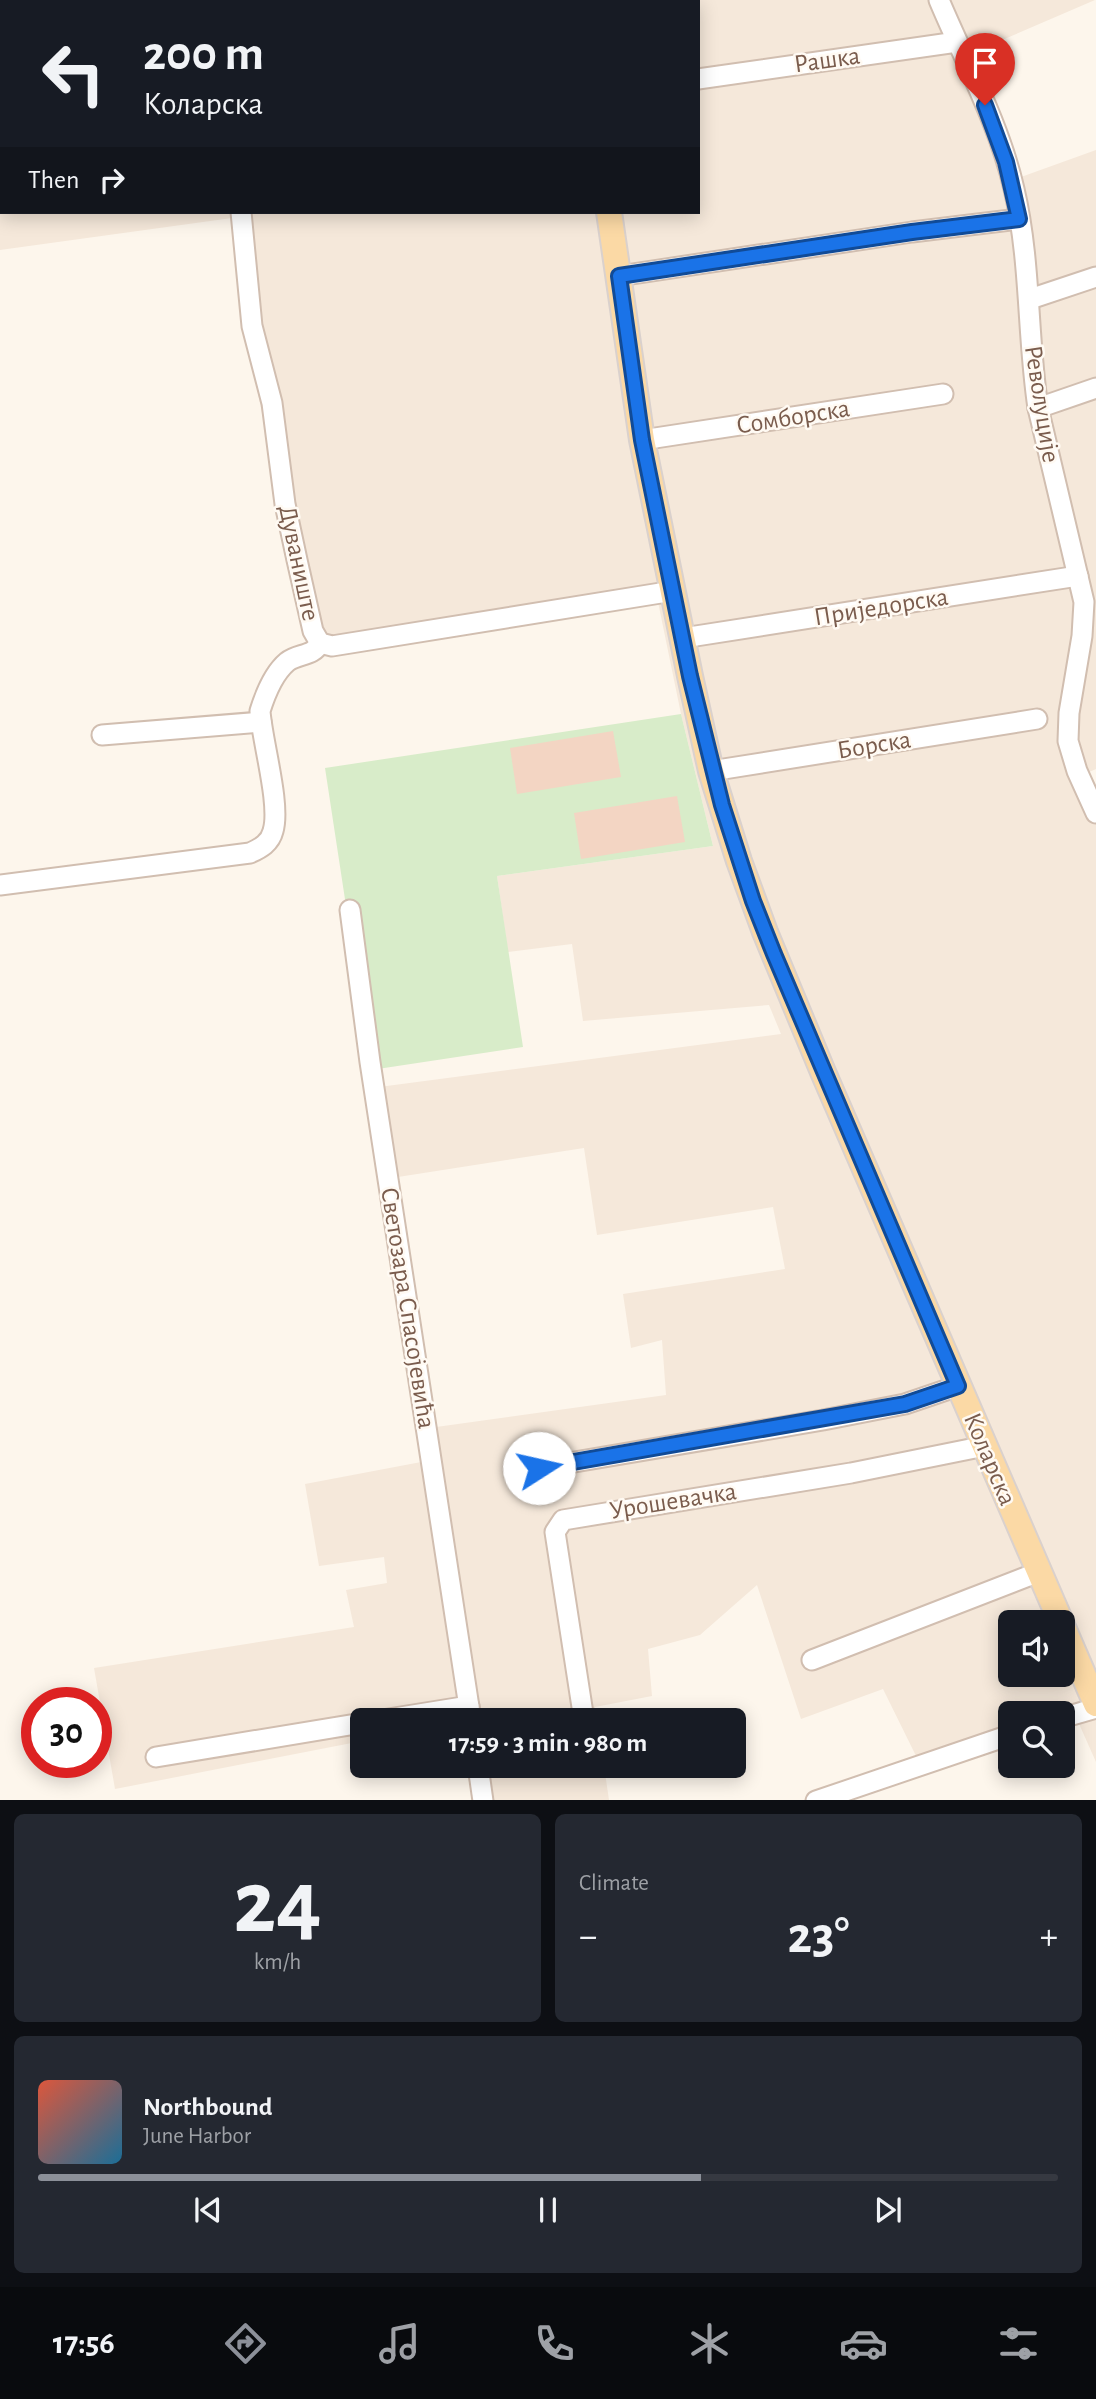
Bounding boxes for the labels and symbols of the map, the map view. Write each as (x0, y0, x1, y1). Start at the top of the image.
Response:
pin (955, 33, 1015, 105)
street label: Рашка (792, 42, 862, 77)
street label: Револуције (1020, 343, 1064, 465)
street label: Сомборска (734, 395, 852, 439)
street label: Дуваниште (274, 503, 324, 623)
street label: Приједорска (812, 584, 950, 630)
street label: Борска (835, 726, 913, 764)
street label: Светозара Спасојевића (376, 1185, 440, 1431)
street label: Коларска (959, 1409, 1021, 1509)
position arrow (502, 1431, 576, 1505)
street label: Урошевачка (608, 1478, 738, 1524)
speed limit sign: 30 (21, 1687, 112, 1778)

